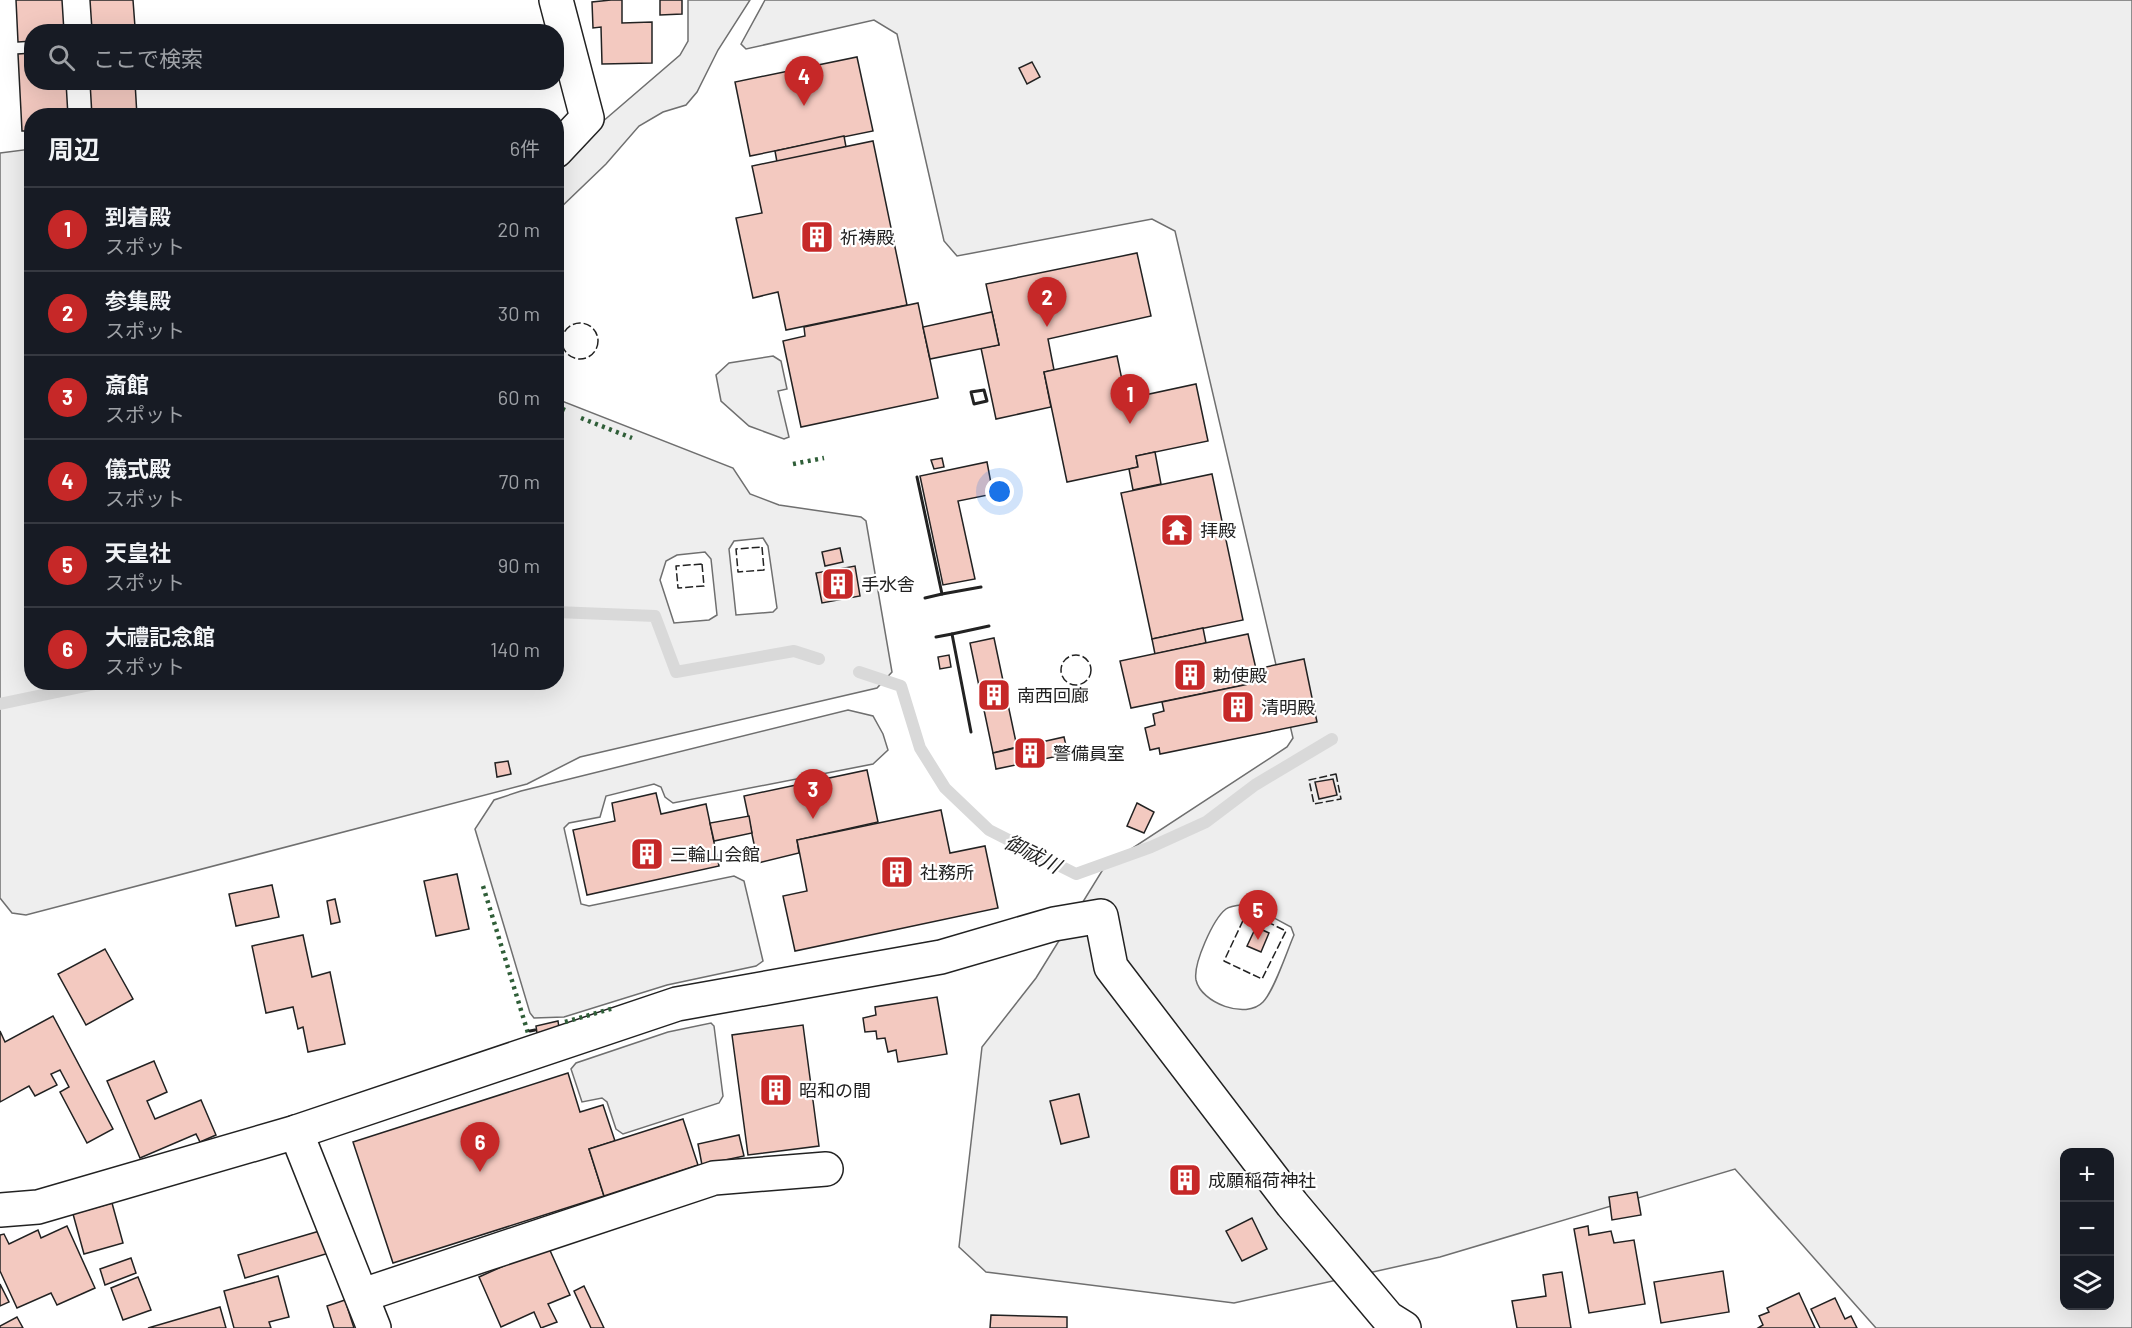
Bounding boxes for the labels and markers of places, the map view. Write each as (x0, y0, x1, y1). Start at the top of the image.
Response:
pin: 4 (784, 57, 824, 106)
building icon: 祈祷殿 (799, 219, 835, 255)
place label: 祈祷殿 (840, 226, 894, 248)
pin: 2 (1028, 278, 1066, 327)
pin: 1 (1110, 374, 1150, 424)
temple icon: 拝殿 (1159, 512, 1195, 548)
place label: 拝殿 (1200, 519, 1236, 541)
building icon: 手水舎 (820, 566, 856, 602)
place label: 手水舎 (861, 573, 915, 595)
building icon: 勅使殿 (1172, 657, 1208, 693)
place label: 勅使殿 (1212, 664, 1267, 686)
building icon: 南西回廊 (976, 677, 1012, 713)
place label: 南西回廊 (1017, 684, 1089, 706)
building icon: 清明殿 (1220, 689, 1256, 725)
place label: 清明殿 (1261, 696, 1315, 718)
building icon: 警備員室 (1012, 735, 1048, 771)
place label: 警備員室 (1053, 742, 1125, 764)
pin: 3 (794, 770, 832, 819)
building icon: 三輪山会館 (629, 836, 665, 872)
place label: 三輪山会館 (670, 843, 760, 865)
building icon: 社務所 (879, 854, 915, 890)
place label: 社務所 (920, 861, 974, 883)
pin: 5 (1238, 890, 1278, 940)
building icon: 昭和の間 (758, 1072, 794, 1108)
place label: 昭和の間 (799, 1079, 871, 1101)
pin: 6 (460, 1122, 500, 1172)
building icon: 成願稲荷神社 (1167, 1162, 1203, 1198)
place label: 成願稲荷神社 (1208, 1169, 1316, 1191)

